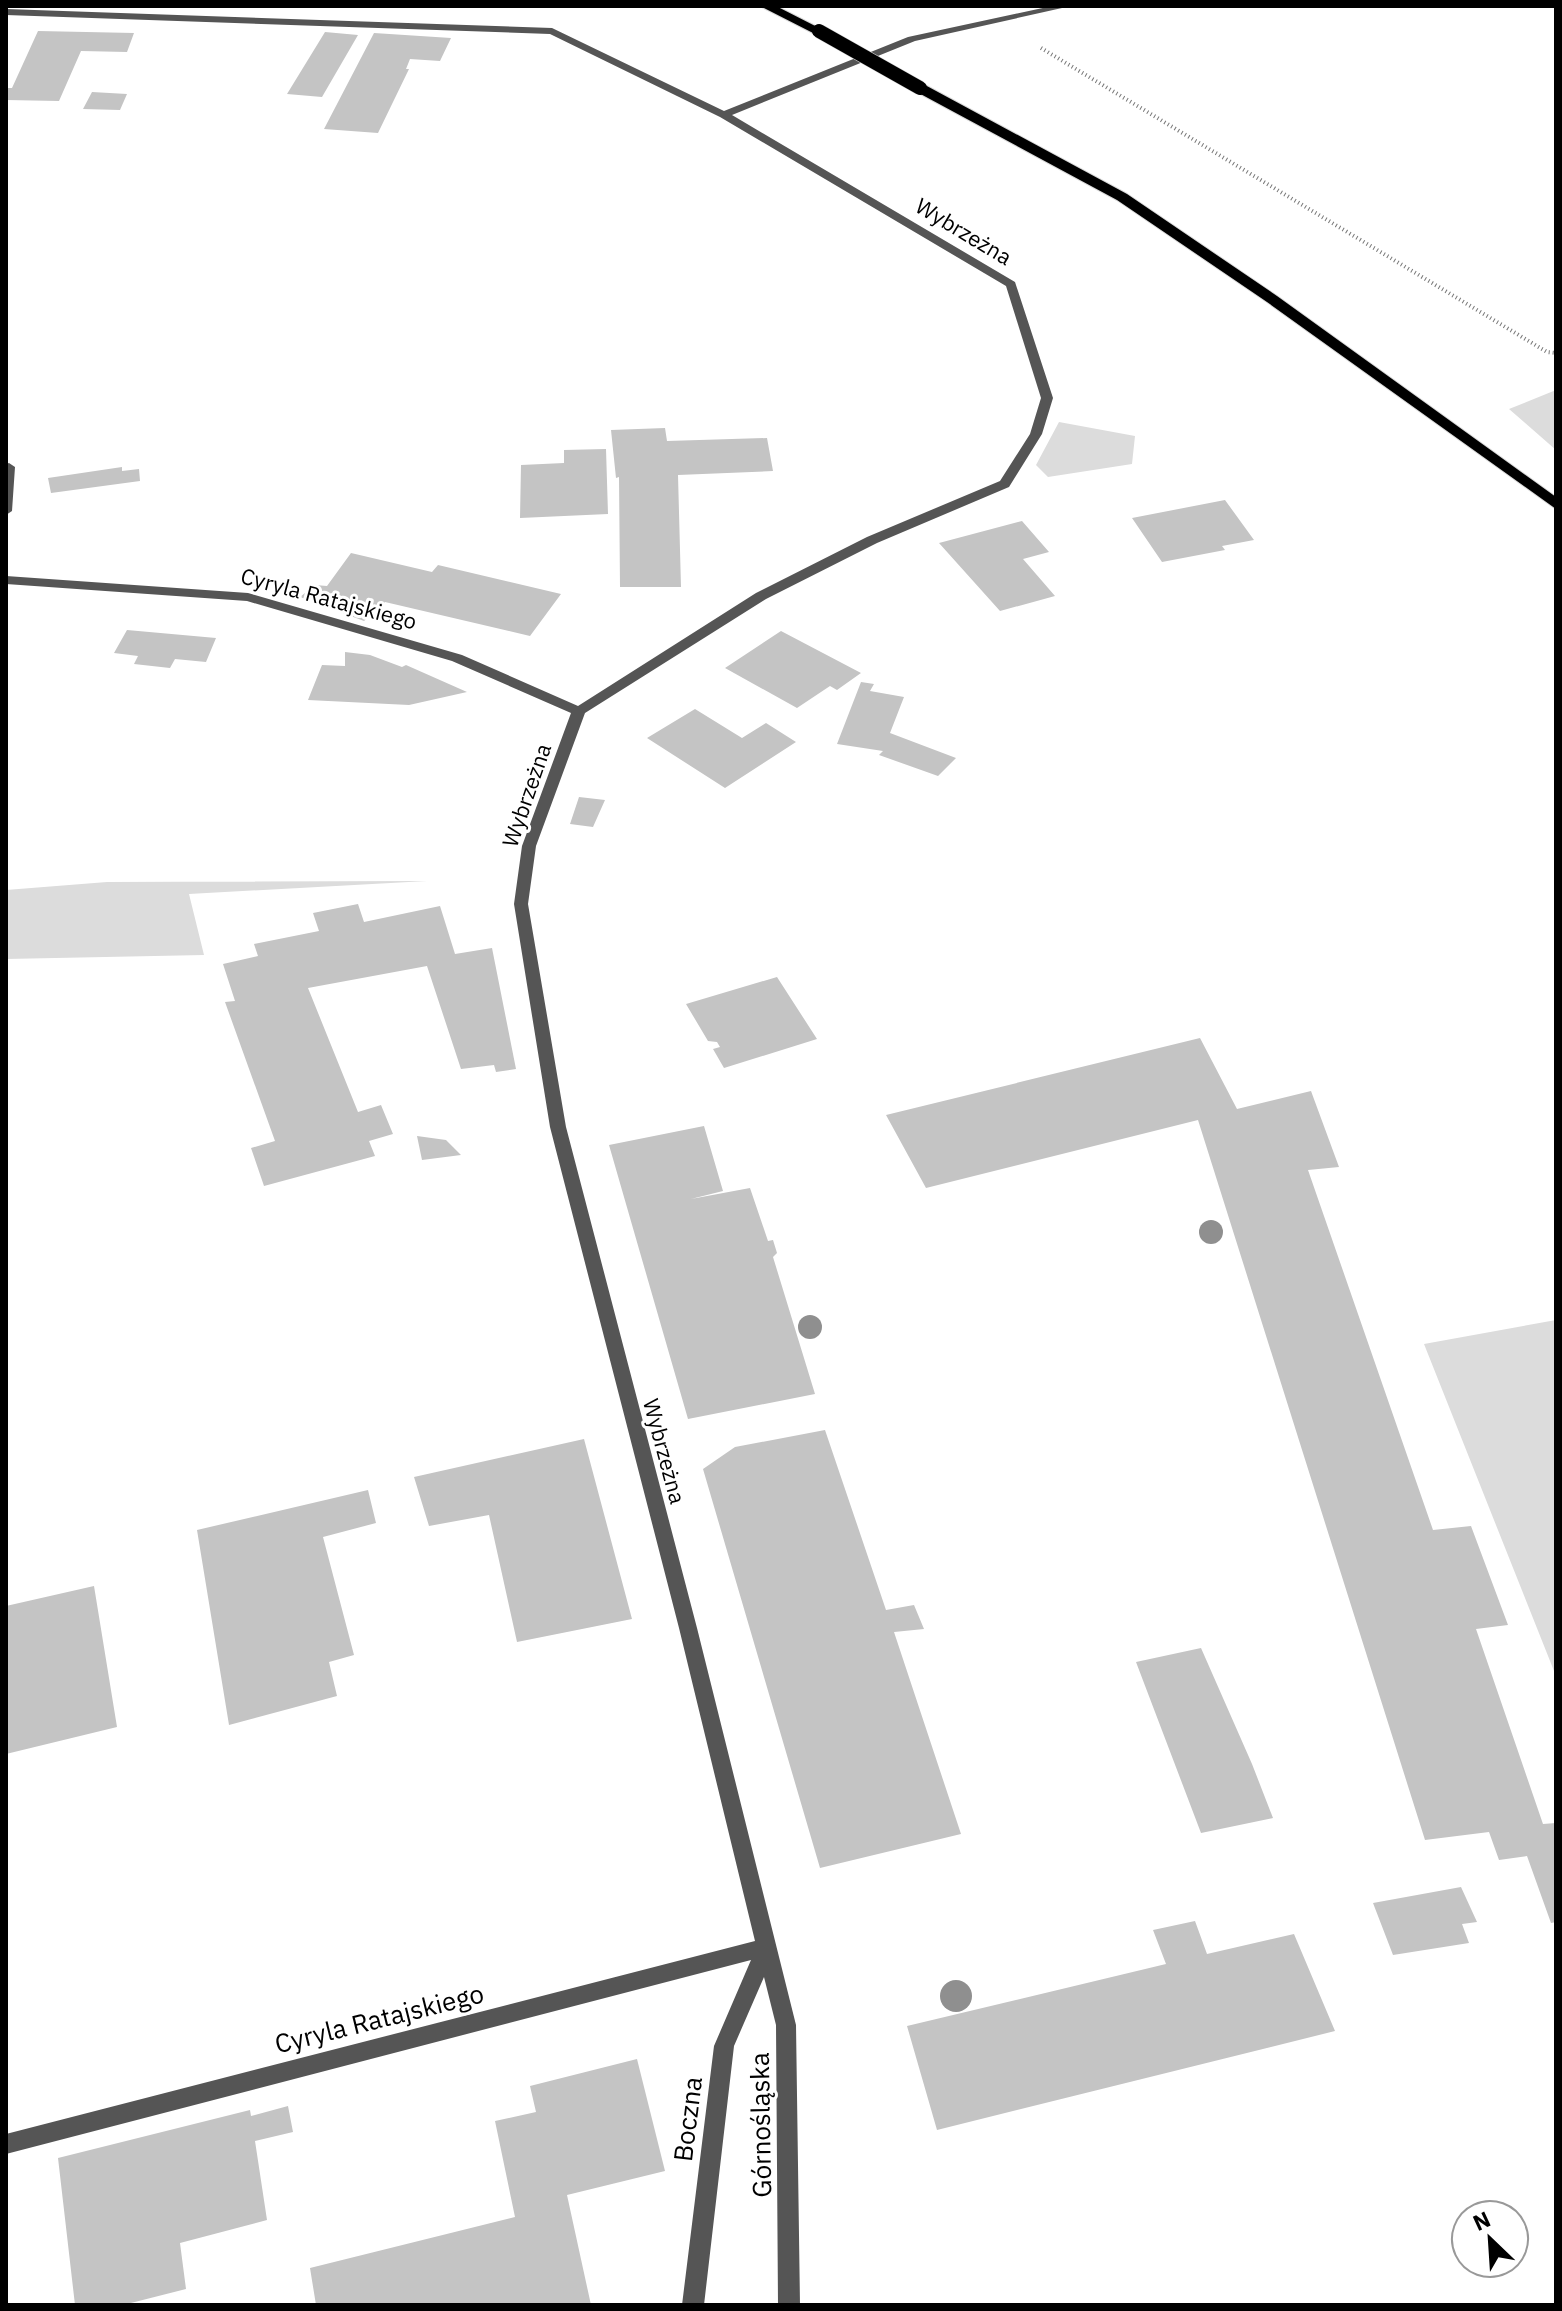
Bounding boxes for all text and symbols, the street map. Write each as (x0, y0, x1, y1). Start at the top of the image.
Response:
street label: Wybrzeżna (910, 191, 1018, 271)
street label: Cyryla Ratajskiego (238, 561, 420, 635)
street label: Wybrzeżna (495, 739, 557, 851)
street label: Wybrzeżna (637, 1395, 693, 1507)
street label: Cyryla Ratajskiego (271, 1976, 487, 2060)
street label: Górnośląska (742, 2052, 778, 2198)
street label: Boczna (665, 2074, 709, 2163)
north arrow (1450, 2199, 1530, 2279)
text: N (1468, 2204, 1495, 2237)

